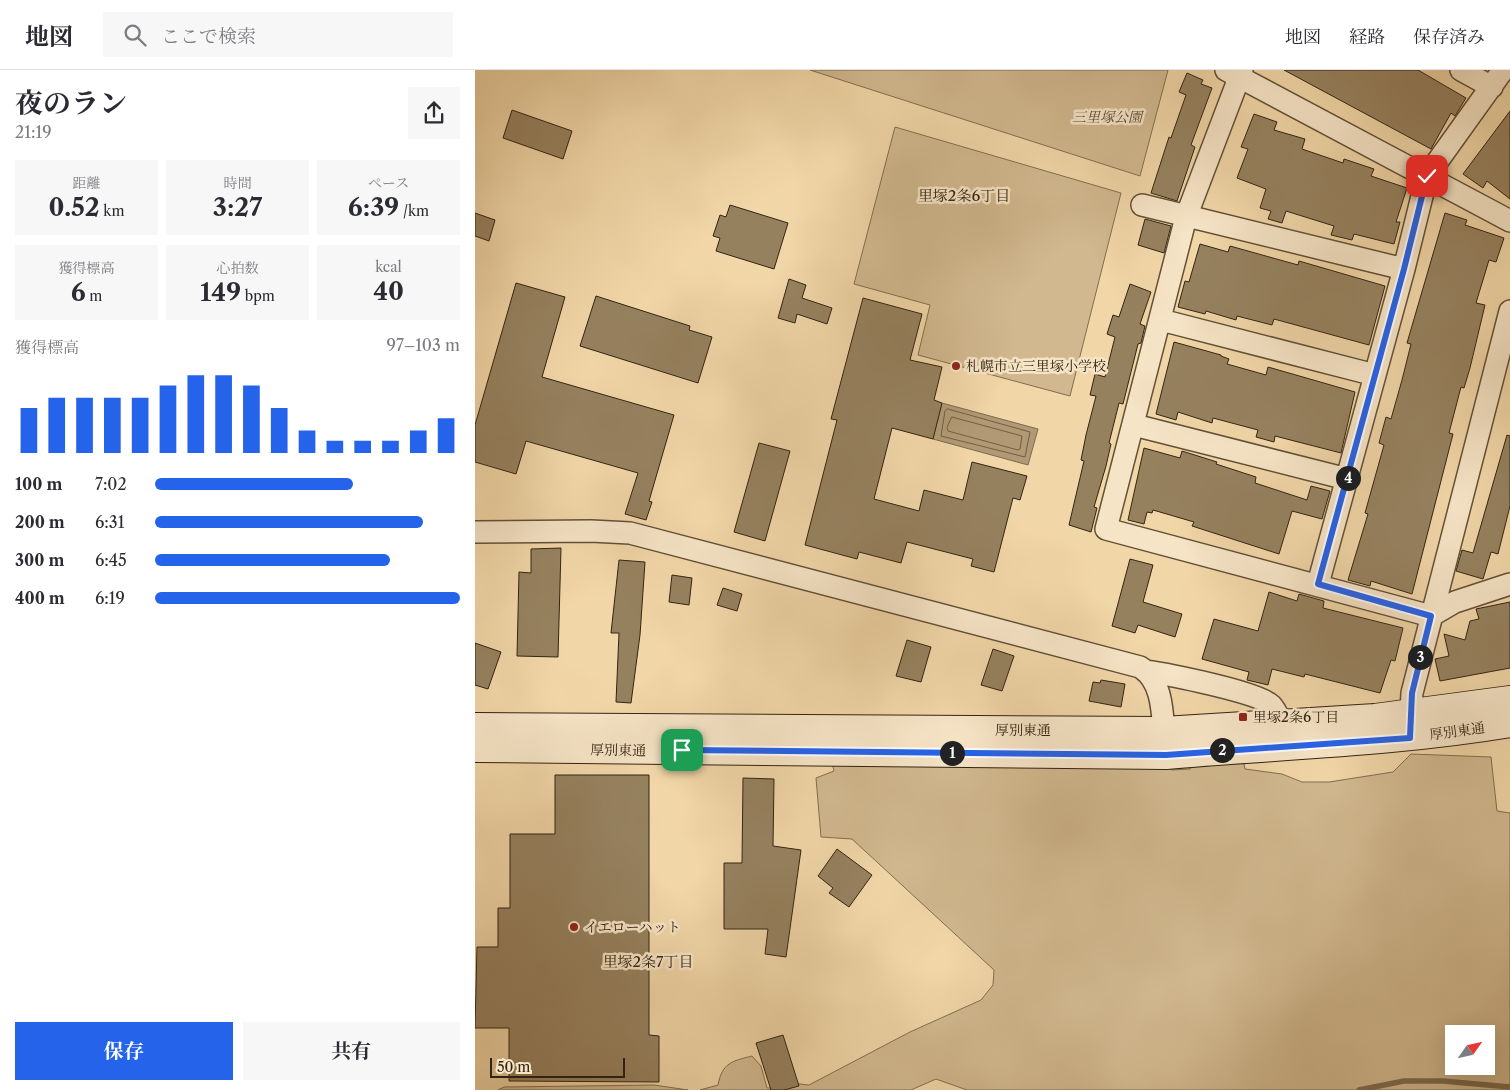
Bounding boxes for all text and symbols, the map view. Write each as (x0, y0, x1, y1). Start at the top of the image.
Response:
search box (103, 12, 453, 57)
icon: search (121, 21, 149, 49)
text: 地図 (25, 22, 73, 51)
text: ここで検索 (161, 25, 256, 48)
text: 地図 (1285, 26, 1321, 48)
text: 経路 (1349, 26, 1385, 48)
text: 保存済み (1413, 26, 1485, 48)
text: 夜のラン (15, 86, 127, 120)
button: share (408, 87, 460, 139)
park label: 三里塚公園 (1072, 108, 1144, 126)
text: 21:19 (15, 122, 52, 142)
pin (1406, 155, 1448, 197)
icon: check (1413, 162, 1441, 190)
text: 距離 (73, 174, 101, 192)
text: 時間 (224, 174, 252, 192)
text: ペース (368, 174, 409, 192)
district label: 里塚2条6丁目 (918, 186, 1010, 205)
text: 0.52 (49, 192, 100, 223)
text: 3:27 (213, 192, 262, 223)
text: 6:39 (348, 192, 399, 223)
text: km (100, 202, 124, 220)
text: /km (399, 202, 429, 220)
text: kcal (375, 258, 402, 276)
text: 獲得標高 (59, 259, 115, 277)
text: 心拍数 (217, 259, 259, 277)
text: 40 (373, 276, 404, 307)
text: 6 (71, 277, 86, 308)
text: 149 (200, 277, 241, 308)
text: m (86, 287, 102, 305)
text: bpm (241, 287, 275, 305)
text: 97–103 m (387, 335, 460, 355)
text: 獲得標高 (15, 337, 79, 357)
place label: 札幌市立三里塚小学校 (966, 357, 1106, 375)
marker: 札幌市立三里塚小学校 (950, 360, 962, 372)
pin: 4 (1335, 466, 1361, 490)
text: 4 (1344, 469, 1353, 487)
text: 100 m (15, 474, 62, 494)
text: 7:02 (95, 474, 127, 494)
text: 200 m (15, 512, 65, 532)
text: 6:31 (95, 512, 124, 532)
text: 300 m (15, 550, 64, 570)
text: 6:45 (95, 550, 127, 570)
text: 400 m (15, 588, 65, 608)
text: 6:19 (95, 588, 125, 608)
pin: 3 (1407, 644, 1433, 670)
text: 3 (1417, 648, 1424, 666)
place label: 里塚2条6丁目 (1253, 708, 1339, 726)
marker: 里塚2条6丁目 (1237, 711, 1249, 723)
street label: 厚別東通 (1428, 718, 1486, 744)
street label: 厚別東通 (995, 721, 1051, 739)
pin (661, 729, 703, 771)
icon: arrive (668, 736, 696, 764)
pin: 2 (1209, 738, 1235, 762)
pin: 1 (939, 740, 965, 766)
street label: 厚別東通 (590, 741, 646, 759)
text: 2 (1218, 741, 1227, 759)
text: 1 (949, 744, 956, 762)
place label: イエローハット (584, 918, 681, 936)
marker: イエローハット (568, 921, 580, 933)
district label: 里塚2条7丁目 (602, 952, 694, 971)
button: 保存 (15, 1022, 233, 1080)
button: 共有 (243, 1022, 460, 1080)
north arrow (1445, 1025, 1495, 1075)
map controls (1445, 1025, 1495, 1075)
scale bar (490, 1055, 625, 1078)
text: 50 m (497, 1058, 530, 1076)

